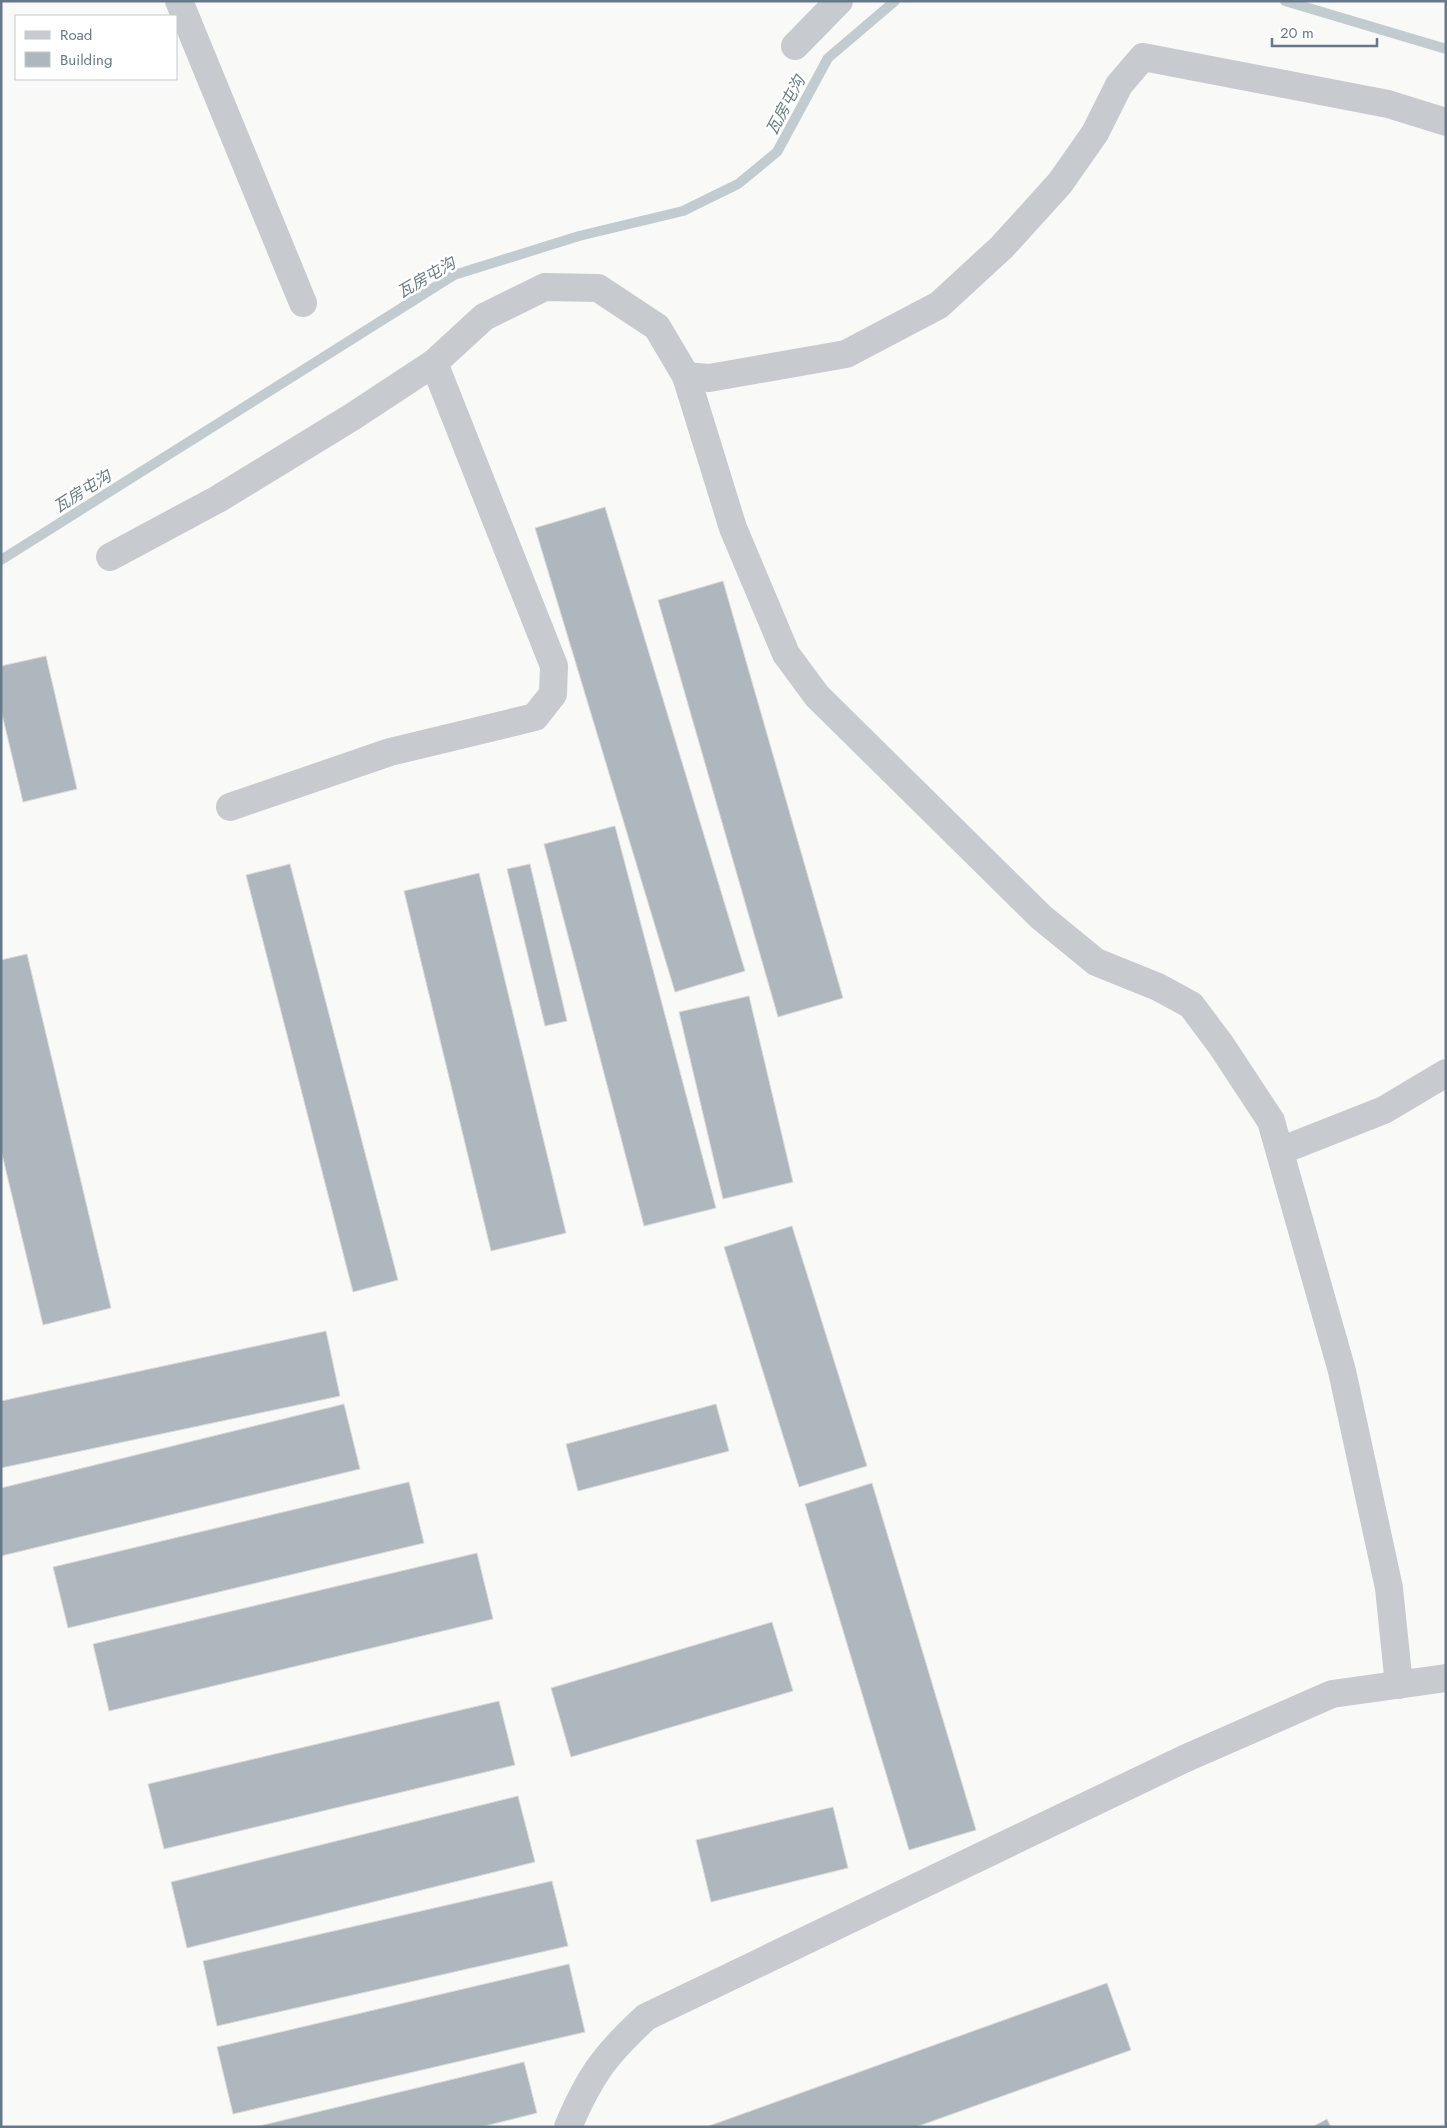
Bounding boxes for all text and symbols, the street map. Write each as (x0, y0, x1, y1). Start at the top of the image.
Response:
legend (15, 15, 178, 80)
scale bar (1272, 15, 1377, 47)
text: 20 m (1280, 22, 1314, 44)
text: Road (60, 24, 92, 46)
text: Building (60, 49, 112, 71)
water label: 瓦房屯沟 (760, 70, 812, 139)
water label: 瓦房屯沟 (393, 250, 461, 303)
water label: 瓦房屯沟 (49, 464, 117, 518)

